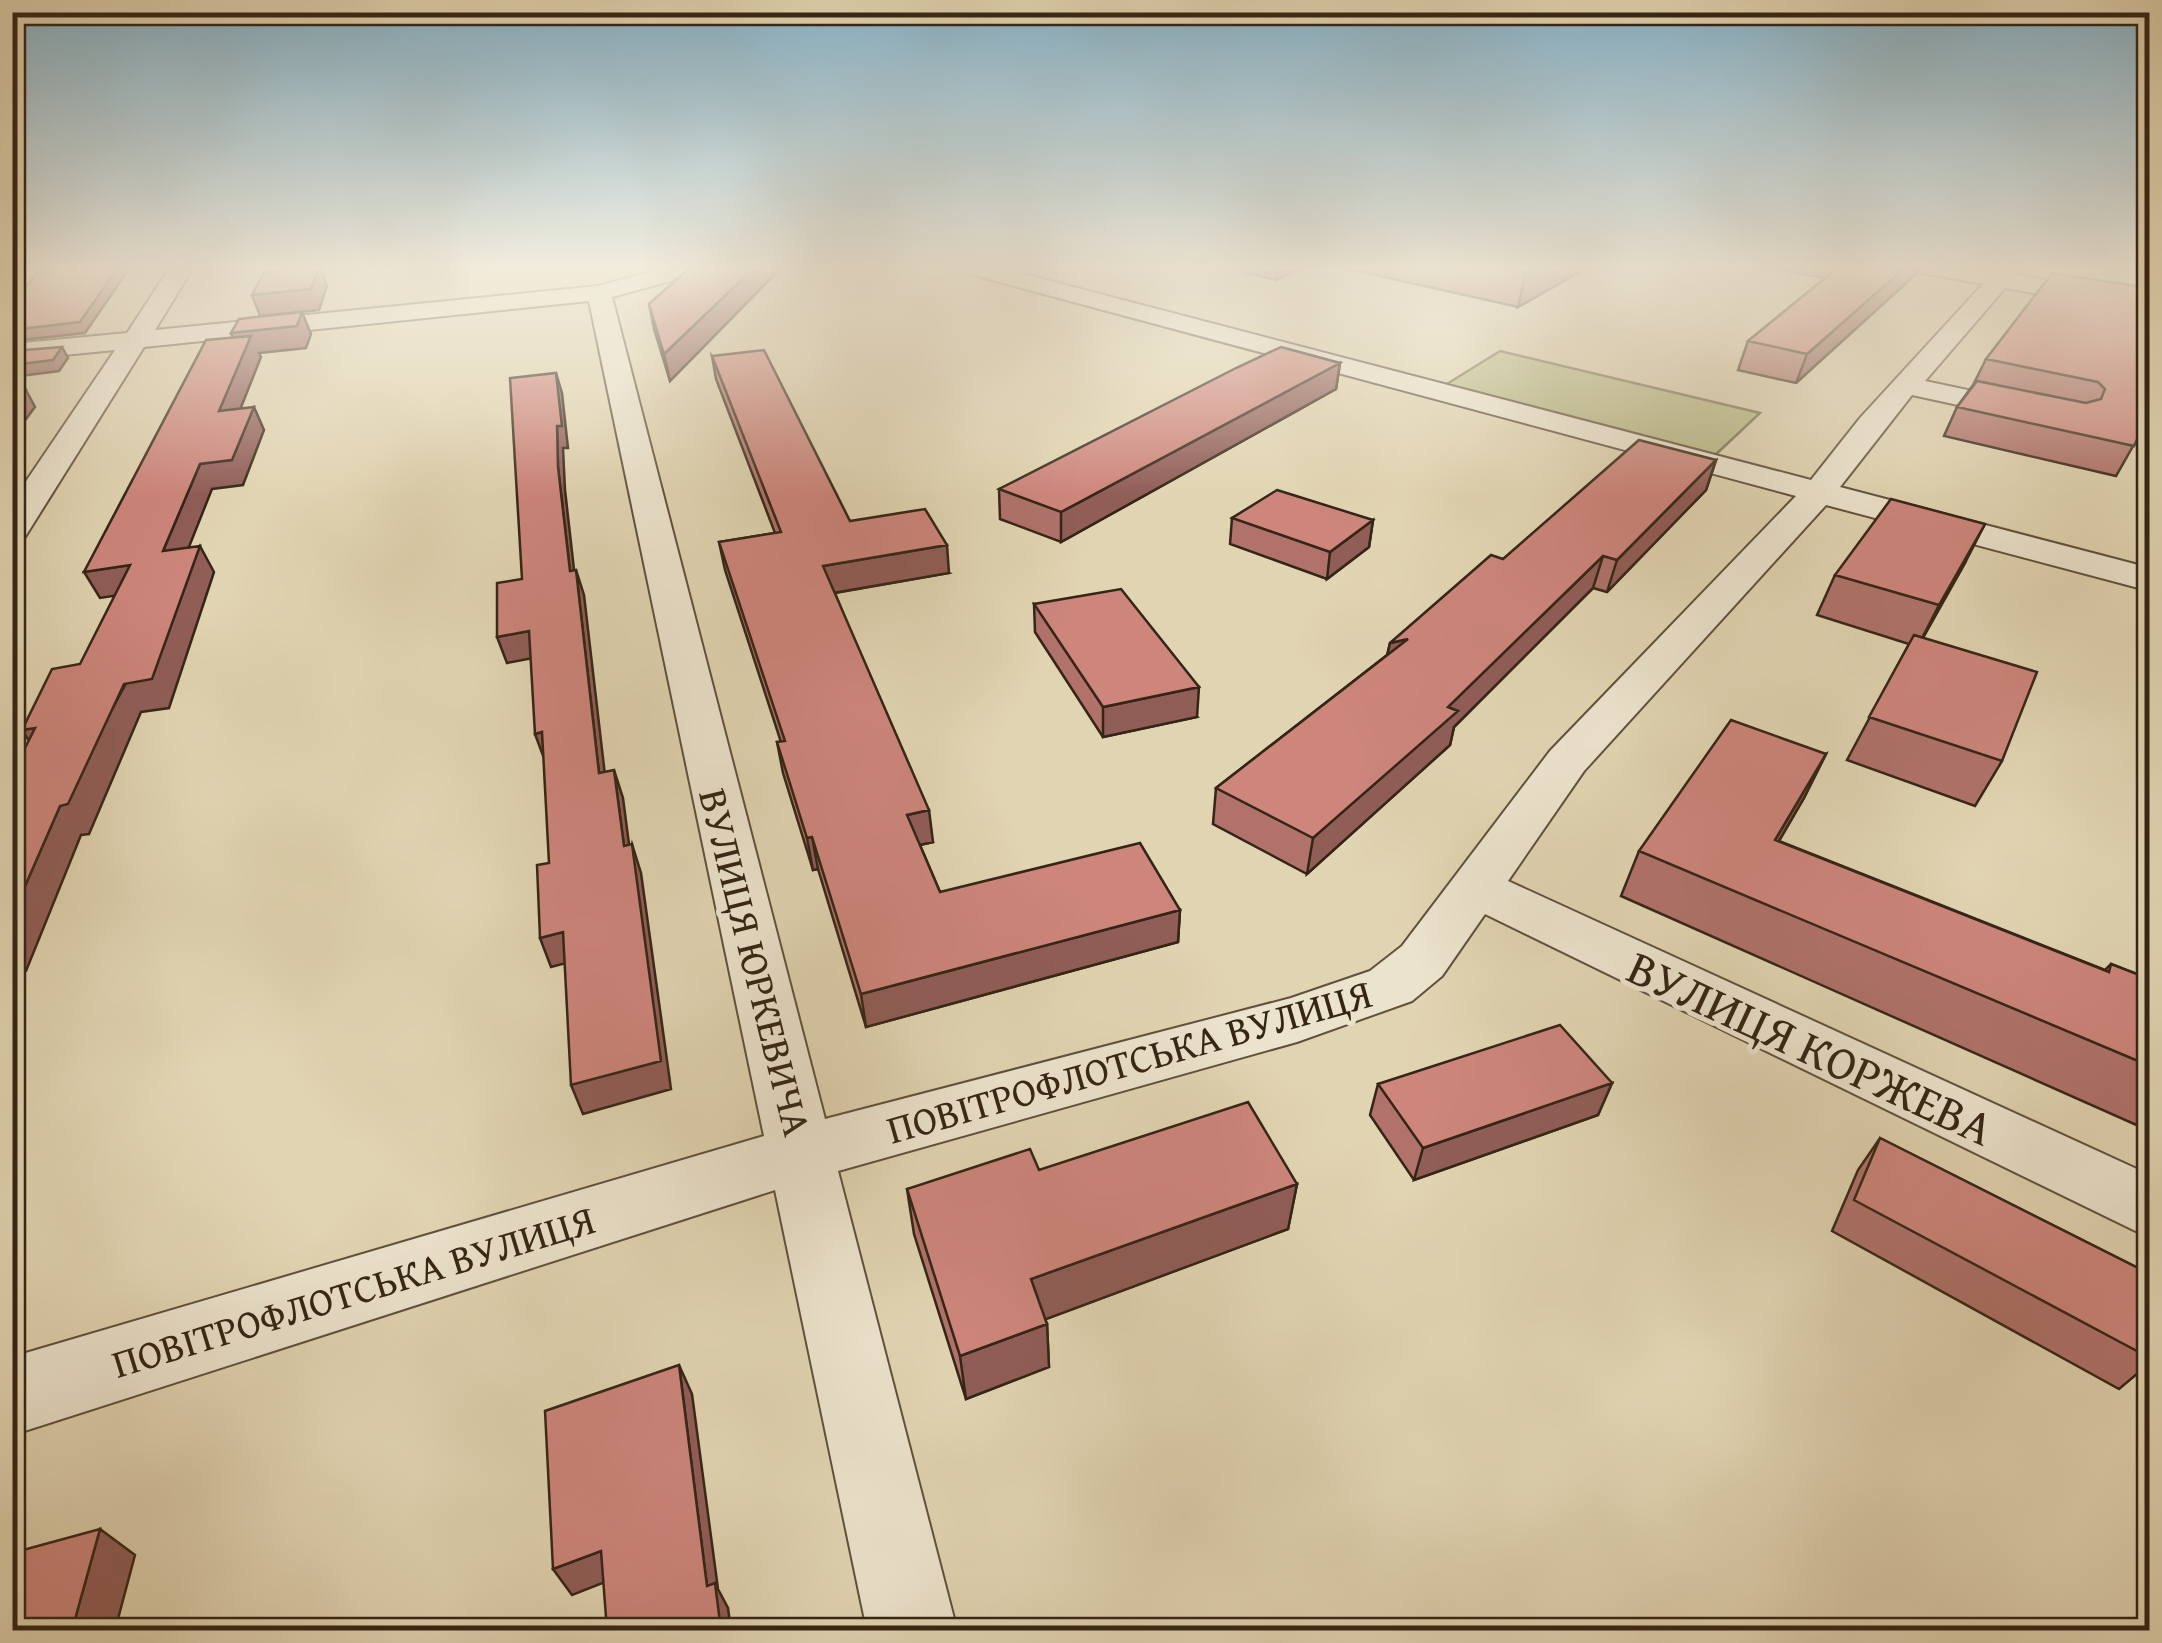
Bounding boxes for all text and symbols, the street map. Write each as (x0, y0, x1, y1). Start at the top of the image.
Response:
street label: ВУЛИЦЯ ЮРКЕВИЧА (684, 782, 828, 1142)
street label: ВУЛИЦЯ КОРЖЕВА (1616, 931, 2006, 1163)
street label: ПОВІТРОФЛОТСЬКА ВУЛИЦЯ (880, 964, 1378, 1158)
street label: ПОВІТРОФЛОТСЬКА ВУЛИЦЯ (104, 1189, 602, 1393)

